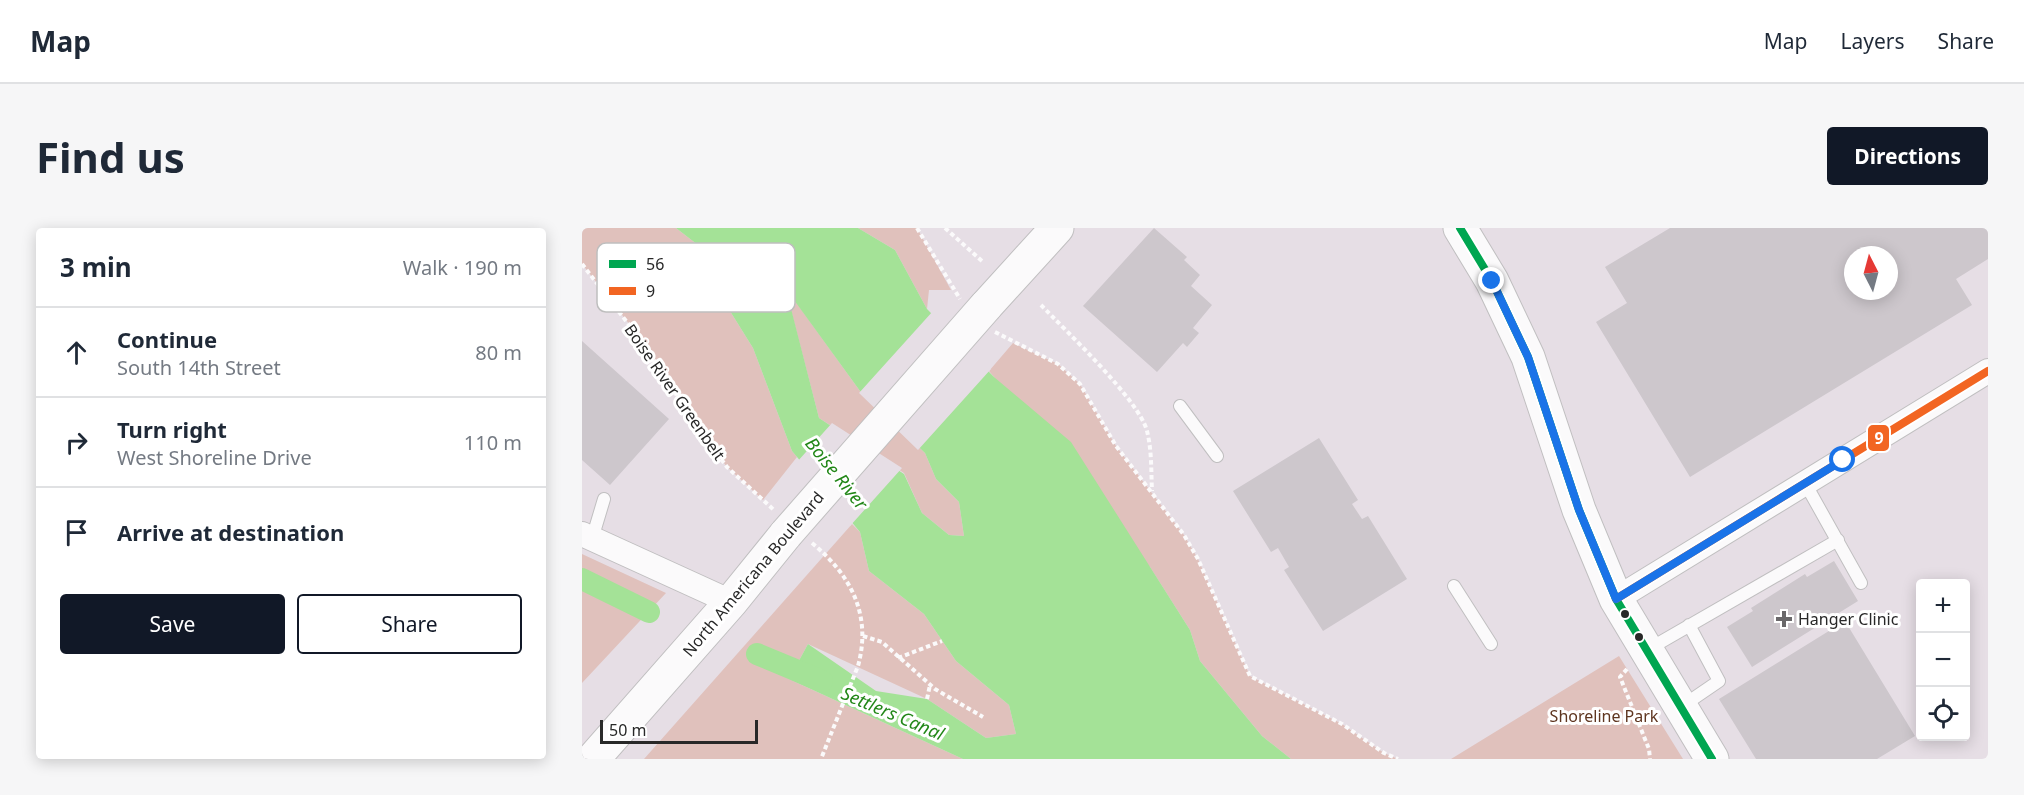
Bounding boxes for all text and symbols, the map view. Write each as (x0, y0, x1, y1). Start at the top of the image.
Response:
text: Map (30, 22, 91, 60)
text: Map (1764, 27, 1808, 55)
text: Layers (1841, 27, 1905, 55)
text: Share (1938, 27, 1994, 55)
button: Directions (1827, 127, 1988, 185)
text: Find us (36, 128, 185, 185)
legend (597, 243, 795, 312)
north arrow (1844, 246, 1898, 300)
text: 3 min (60, 249, 132, 285)
text: 56 (646, 253, 664, 275)
text: Walk · 190 m (403, 254, 522, 281)
route end (1478, 267, 1504, 293)
text: 9 (646, 280, 655, 302)
street label: Boise River Greenbelt (620, 319, 731, 465)
text: Continue (117, 324, 217, 354)
icon: ahead (60, 336, 93, 369)
text: 80 m (475, 339, 522, 366)
text: South 14th Street (117, 354, 281, 381)
text: Turn right (117, 414, 227, 444)
line badge: 9 (1867, 424, 1890, 452)
icon: right (60, 426, 93, 459)
text: 9 (1874, 427, 1884, 449)
text: 110 m (464, 429, 522, 456)
water label: Boise River (800, 432, 874, 515)
text: West Shoreline Drive (117, 444, 312, 471)
route start (1829, 446, 1855, 472)
street label: North Americana Boulevard (677, 487, 829, 661)
icon: arrive (60, 516, 93, 549)
text: Arrive at destination (117, 517, 344, 547)
map controls (1916, 579, 1970, 741)
button: + (1916, 579, 1970, 633)
button: Save (60, 594, 285, 654)
button: Share (297, 594, 522, 654)
unlabelled marker (1619, 608, 1631, 620)
place label: Hanger Clinic (1798, 608, 1899, 630)
marker: Hanger Clinic (1775, 610, 1793, 628)
unlabelled marker (1633, 631, 1645, 643)
button: − (1916, 633, 1970, 687)
water label: Settlers Canal (838, 681, 948, 746)
button: locate (1916, 687, 1970, 741)
park label: Shoreline Park (1550, 705, 1659, 727)
scale bar (600, 717, 758, 744)
text: 50 m (609, 719, 646, 741)

